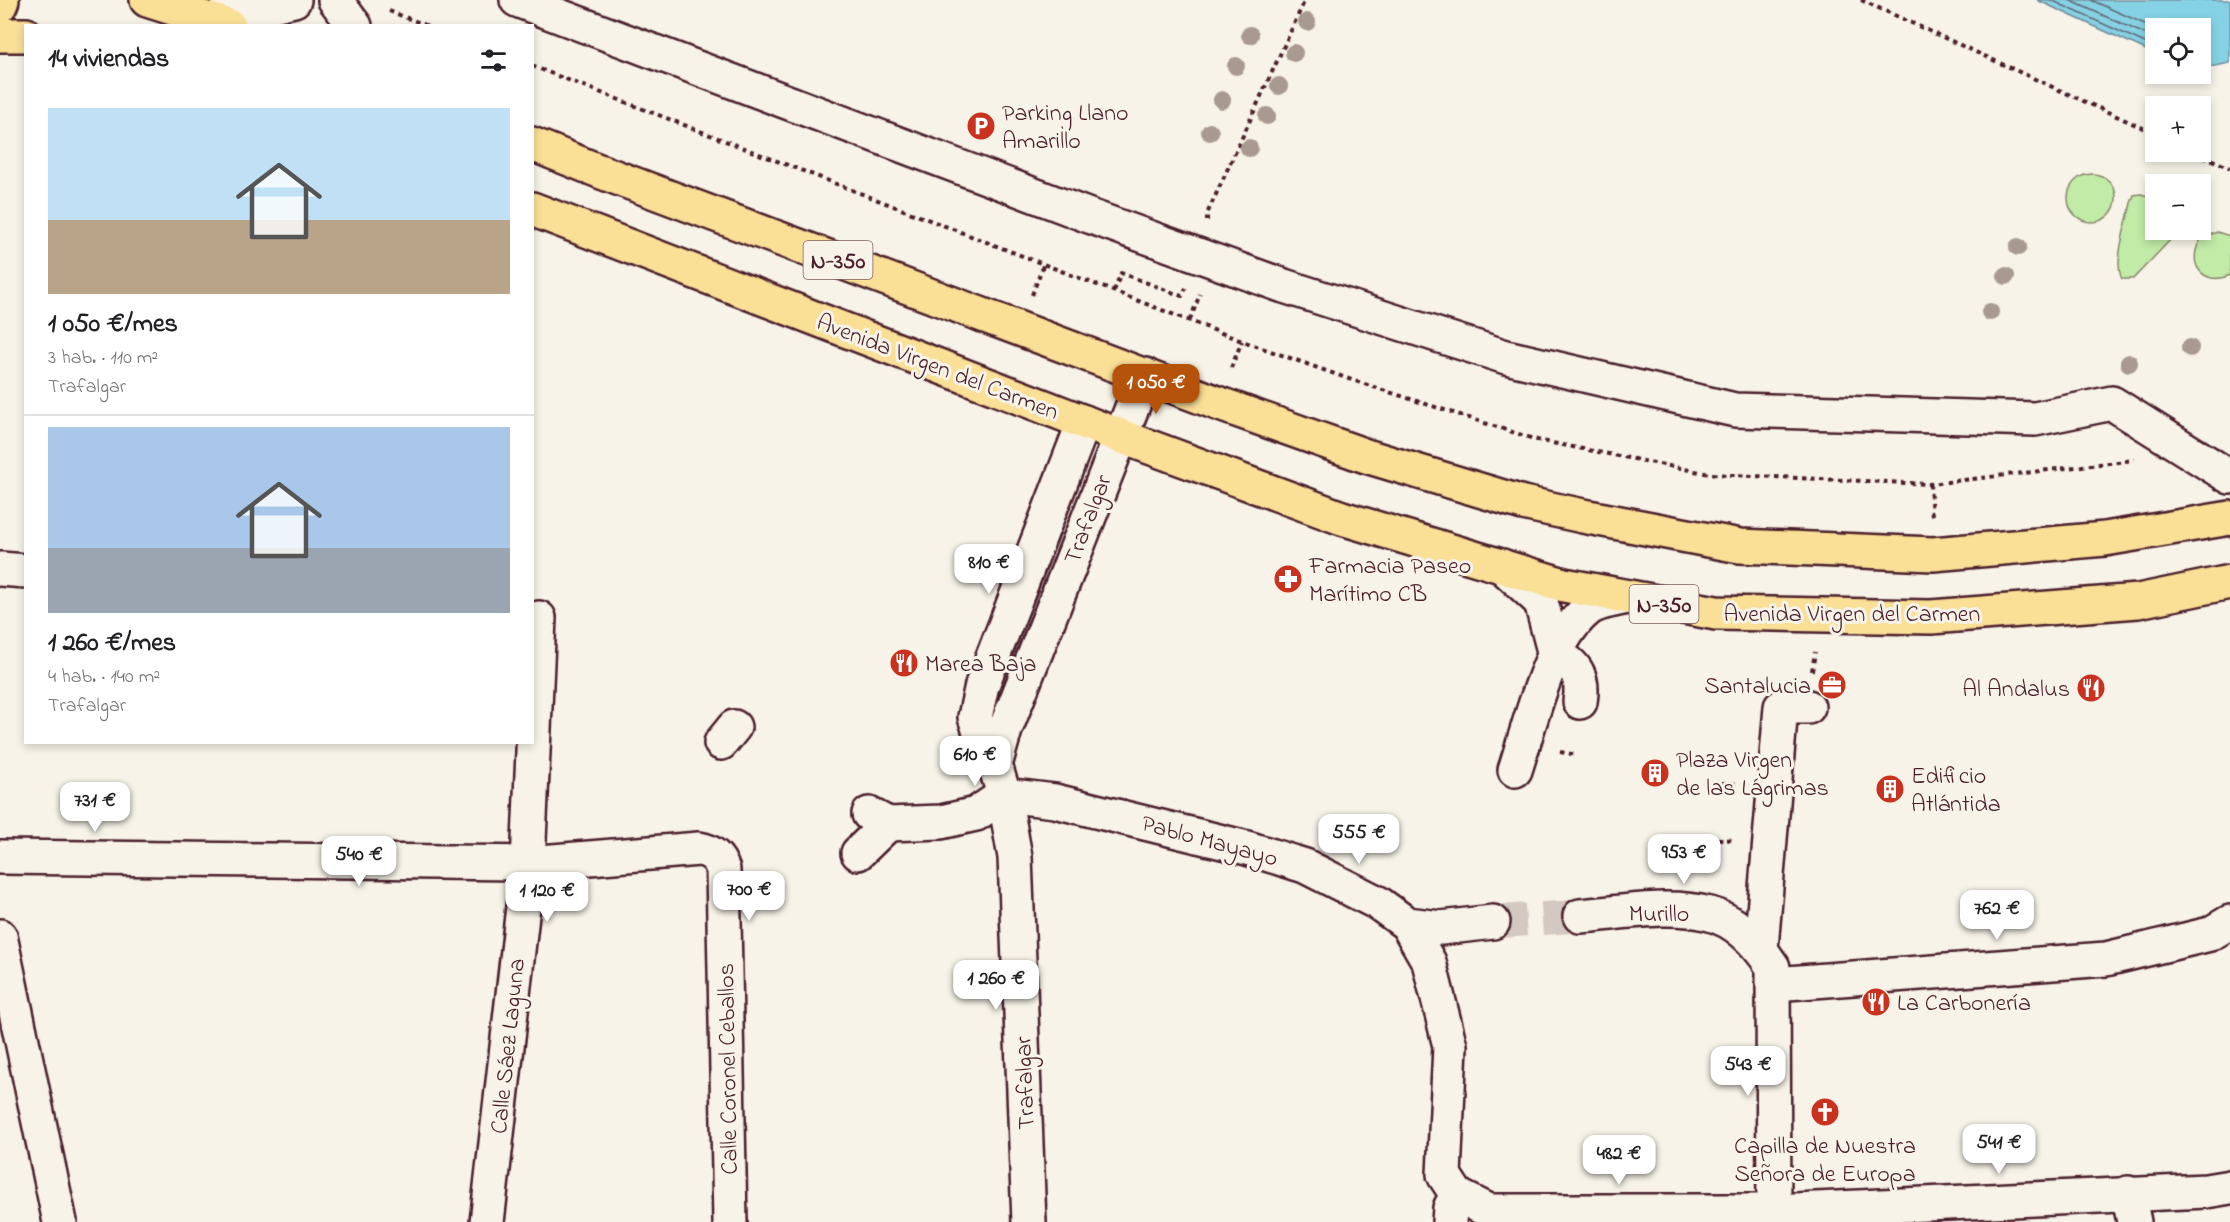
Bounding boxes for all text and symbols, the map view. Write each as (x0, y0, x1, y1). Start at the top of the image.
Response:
map controls (2145, 18, 2211, 240)
button: locate (2145, 18, 2211, 84)
text: 14 viviendas (48, 41, 169, 79)
icon: filters (477, 44, 510, 77)
button: + (2145, 96, 2211, 162)
place label: Parking Llano Amarillo (1002, 97, 1129, 160)
parking icon: Parking Llano Amarillo (965, 110, 997, 142)
icon: home (225, 147, 333, 255)
button: − (2145, 174, 2211, 240)
road number: N-350 (804, 241, 872, 279)
text: 1 050 €/mes (48, 306, 178, 344)
street label: Avenida Virgen del Carmen (811, 306, 1063, 431)
text: 3 hab. · 110 m² (48, 344, 158, 373)
pin: 1 050 € (1101, 364, 1211, 415)
text: 1 050 € (1126, 369, 1186, 398)
text: Trafalgar (48, 373, 126, 402)
icon: home (225, 466, 333, 574)
street label: Trafalgar (1056, 469, 1123, 570)
pin: 810 € (947, 544, 1031, 595)
text: 810 € (968, 549, 1010, 578)
place label: Farmacia Paseo Marítimo CB (1308, 550, 1471, 613)
pharmacy icon: Farmacia Paseo Marítimo CB (1272, 563, 1304, 595)
road number: N-350 (1630, 585, 1698, 623)
street label: Avenida Virgen del Carmen (1724, 598, 1980, 633)
text: 1 260 €/mes (48, 625, 176, 663)
restaurant icon: Marea Baja (888, 647, 920, 679)
place label: Marea Baja (925, 648, 1037, 683)
text: 4 hab. · 140 m² (48, 663, 160, 692)
office icon: Santalucia (1816, 669, 1848, 701)
place label: Santalucia (1704, 670, 1811, 705)
restaurant icon: Al Andalus (2075, 672, 2107, 704)
place label: Al Andalus (1962, 673, 2070, 708)
text: Trafalgar (48, 692, 126, 721)
pin: 610 € (933, 736, 1017, 787)
text: 610 € (954, 741, 996, 770)
place label: Plaza Virgen de las Lágrimas (1676, 744, 1829, 807)
building icon: Plaza Virgen de las Lágrimas (1639, 757, 1671, 789)
place label: Edificio Atlántida (1911, 760, 2001, 823)
building icon: Edificio Atlántida (1874, 773, 1906, 805)
pin: 731 € (53, 782, 137, 833)
text: 731 € (74, 787, 116, 816)
street label: Pablo Mayayo (1137, 807, 1282, 878)
pin: 555 € (1317, 814, 1401, 865)
text: 555 € (1332, 819, 1386, 848)
pin: 953 € (1642, 834, 1726, 885)
pin: 540 € (317, 836, 401, 887)
text: 953 € (1662, 839, 1706, 868)
text: 540 € (335, 841, 383, 870)
pin: 700 € (707, 871, 791, 922)
pin: 1 120 € (492, 872, 602, 923)
text: 700 € (727, 876, 771, 905)
text: 1 120 € (519, 877, 575, 906)
pin: 762 € (1955, 890, 2039, 941)
text: 762 € (1974, 895, 2020, 924)
street label: Murillo (1629, 898, 1689, 933)
street label: Calle Sáez Laguna (483, 957, 536, 1136)
pin: 1 260 € (941, 960, 1051, 1011)
street label: Calle Coronel Ceballos (710, 963, 749, 1175)
text: 1 260 € (967, 965, 1025, 994)
restaurant icon: La Carbonería (1860, 986, 1892, 1018)
place label: La Carbonería (1897, 987, 2031, 1022)
street label: Trafalgar (1007, 1035, 1046, 1130)
pin: 543 € (1706, 1046, 1790, 1097)
text: 543 € (1725, 1051, 1771, 1080)
church icon: Capilla de Nuestra Señora de Europa (1809, 1096, 1841, 1128)
pin: 541 € (1957, 1124, 2041, 1175)
text: 541 € (1977, 1129, 2021, 1158)
place label: Capilla de Nuestra Señora de Europa (1734, 1130, 1916, 1193)
pin: 482 € (1577, 1135, 1661, 1186)
text: 482 € (1597, 1140, 1641, 1169)

